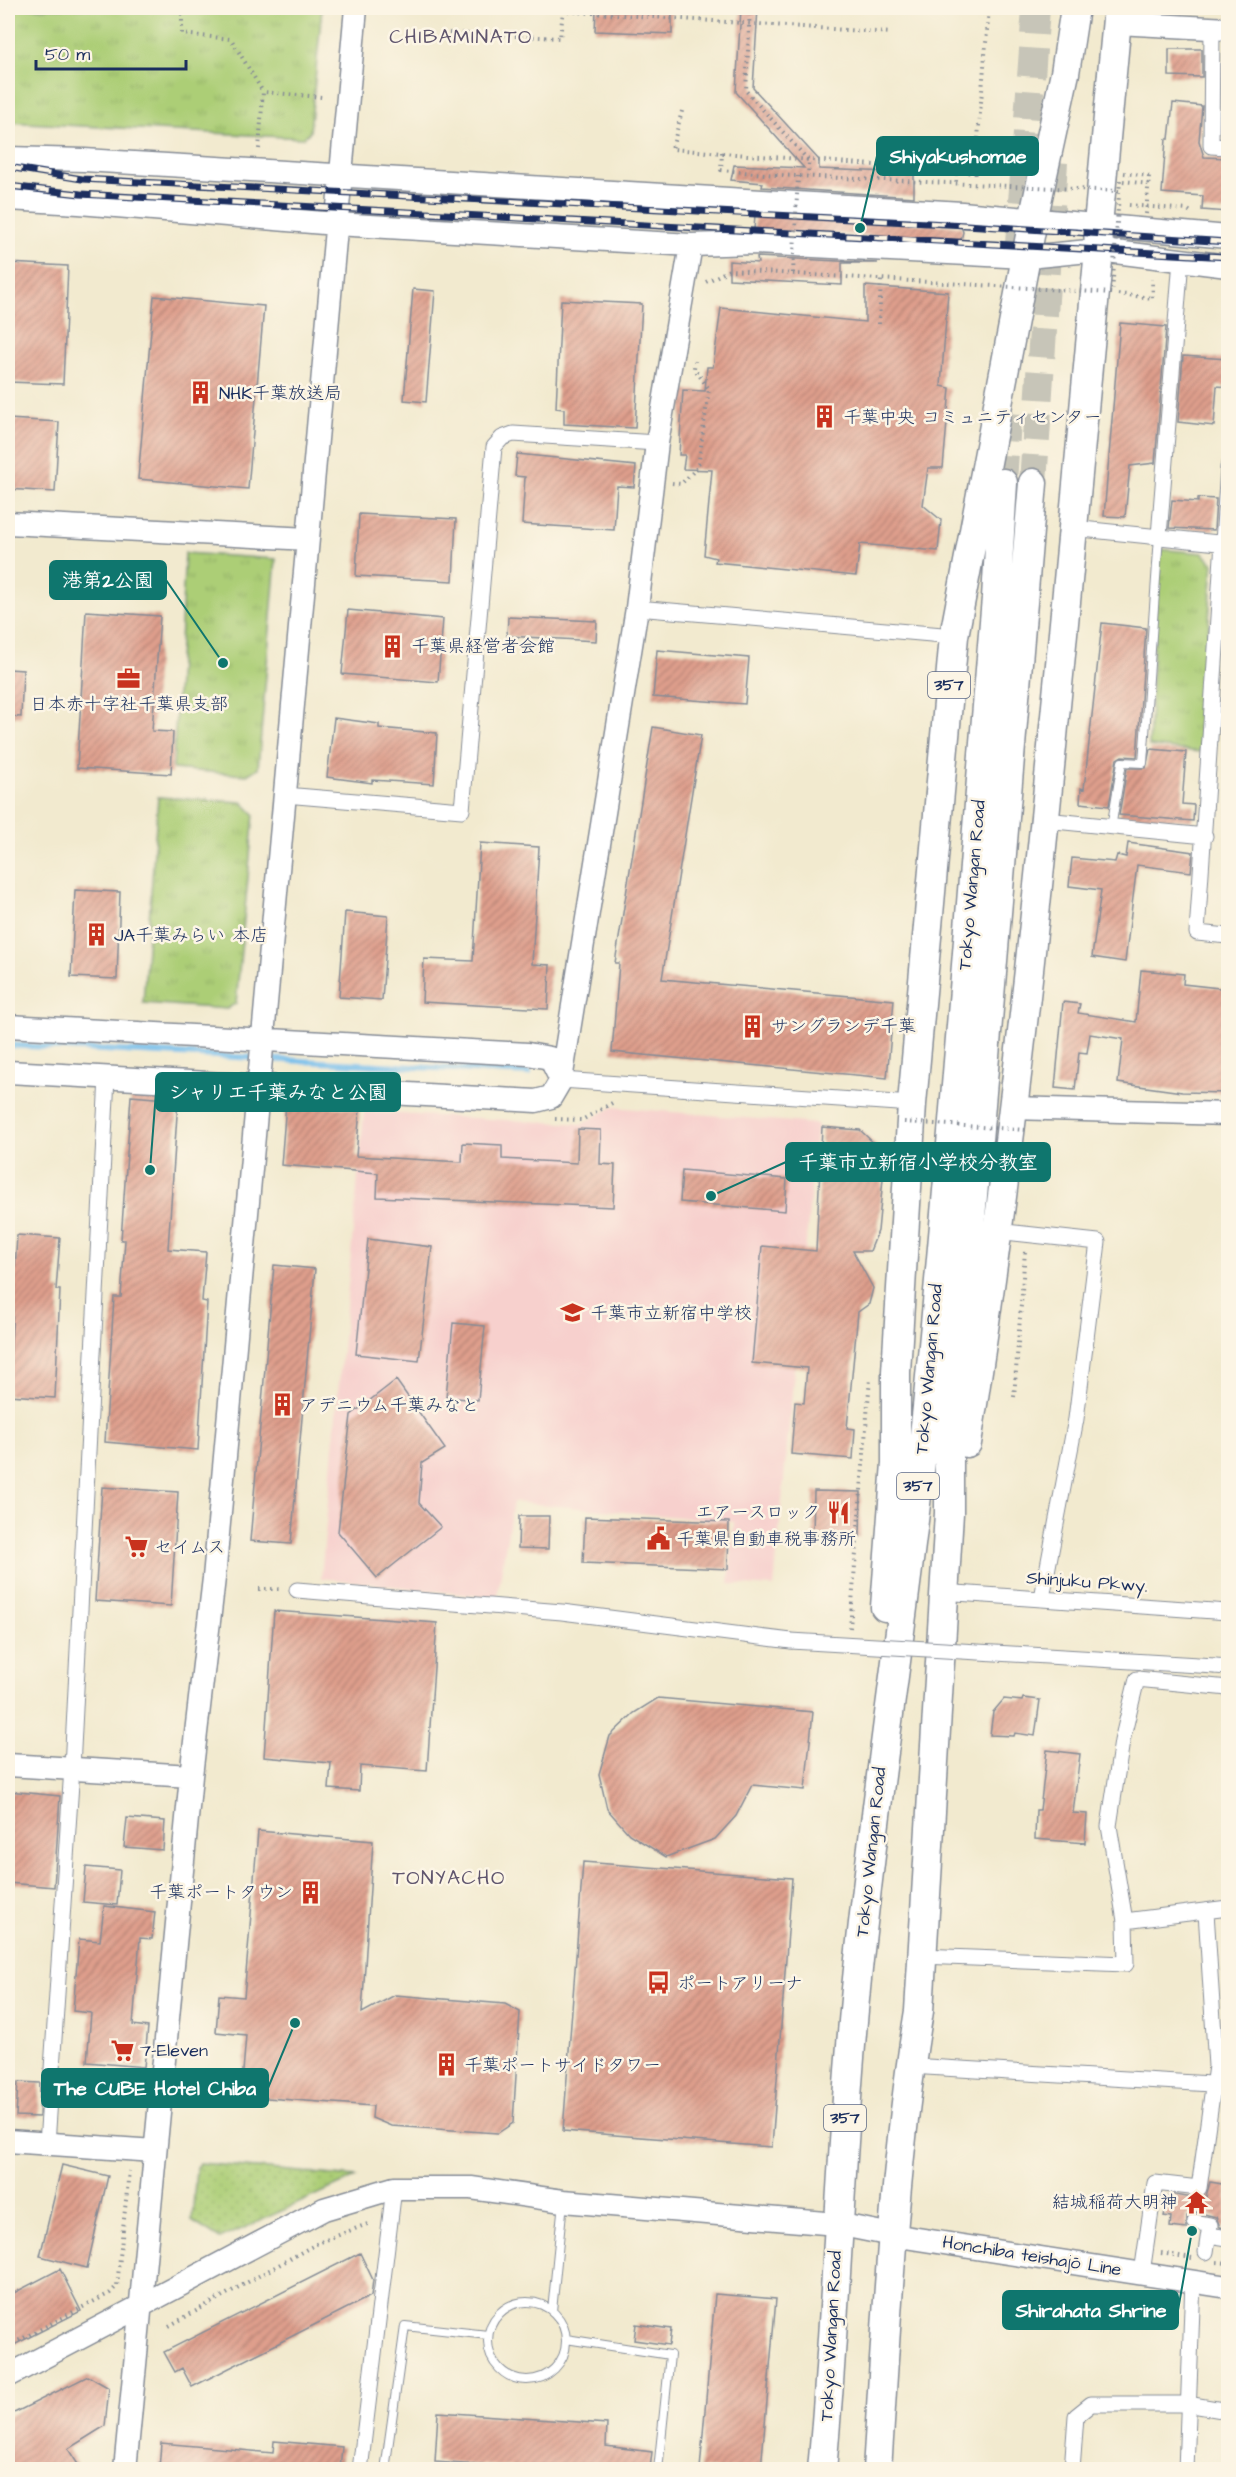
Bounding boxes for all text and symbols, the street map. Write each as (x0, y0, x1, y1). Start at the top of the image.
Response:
district label: CHIBAMINATO (389, 23, 533, 51)
scale bar (36, 33, 186, 71)
text: 50 m (45, 42, 90, 67)
callout: Shiyakushomae (877, 137, 1038, 175)
text: Shiyakushomae (888, 143, 1027, 172)
building icon: NHK千葉放送局 (188, 380, 214, 406)
place label: NHK千葉放送局 (219, 381, 342, 406)
building icon: 千葉中央 コミュニティセンター (812, 404, 838, 430)
place label: 千葉中央 コミュニティセンター (843, 405, 1102, 430)
callout: 港第2公園 (50, 561, 166, 599)
text: 港第2公園 (62, 567, 154, 595)
building icon: 千葉県経営者会館 (380, 633, 406, 659)
place label: 千葉県経営者会館 (411, 634, 555, 659)
office icon: 日本赤十字社千葉県支部 (116, 665, 142, 691)
road number: 357 (928, 672, 970, 698)
place label: 日本赤十字社千葉県支部 (30, 692, 228, 717)
street label: Tokyo Wangan Road (952, 799, 993, 971)
building icon: JA千葉みらい 本店 (83, 922, 109, 948)
place label: JA千葉みらい 本店 (114, 923, 268, 948)
building icon: サングランデ千葉 (740, 1013, 766, 1039)
place label: サングランデ千葉 (771, 1014, 916, 1039)
callout: シャリエ千葉みなと公園 (156, 1073, 400, 1111)
text: シャリエ千葉みなと公園 (168, 1079, 388, 1107)
callout: 千葉市立新宿小学校分教室 (786, 1143, 1050, 1181)
text: 千葉市立新宿小学校分教室 (798, 1149, 1038, 1177)
street label: Tokyo Wangan Road (909, 1283, 950, 1455)
school or university icon: 千葉市立新宿中学校 (559, 1300, 585, 1326)
place label: 千葉市立新宿中学校 (590, 1301, 752, 1326)
building icon: アデニウム千葉みなと (269, 1392, 295, 1418)
place label: アデニウム千葉みなと (300, 1393, 479, 1418)
road number: 357 (897, 1473, 939, 1499)
restaurant icon: エアースロック (825, 1499, 851, 1525)
place label: エアースロック (696, 1500, 820, 1525)
public building icon: 千葉県自動車税事務所 (645, 1526, 671, 1552)
place label: 千葉県自動車税事務所 (676, 1527, 856, 1552)
supermarket icon: セイムス (123, 1534, 149, 1560)
place label: セイムス (154, 1535, 225, 1560)
street label: Shinjuku Pkwy. (1025, 1565, 1148, 1600)
street label: Tokyo Wangan Road (850, 1766, 893, 1938)
district label: TONYACHO (392, 1864, 506, 1892)
building icon: 千葉ポートタウン (298, 1879, 324, 1905)
place label: 千葉ポートタウン (149, 1880, 293, 1905)
bus stop icon: ポートアリーナ (646, 1970, 672, 1996)
place label: ポートアリーナ (677, 1971, 803, 1996)
supermarket icon: 7-Eleven (109, 2037, 135, 2063)
place label: 7-Eleven (140, 2038, 208, 2063)
building icon: 千葉ポートサイドタワー (433, 2052, 459, 2078)
place label: 千葉ポートサイドタワー (464, 2053, 661, 2078)
callout: The CUBE Hotel Chiba (42, 2069, 268, 2107)
text: The CUBE Hotel Chiba (53, 2075, 257, 2103)
road number: 357 (824, 2105, 866, 2131)
temple icon: 結城稲荷大明神 (1183, 2189, 1209, 2215)
place label: 結城稲荷大明神 (1052, 2190, 1178, 2215)
street label: Honchiba teishajō Line (941, 2230, 1124, 2283)
street label: Tokyo Wangan Road (814, 2250, 849, 2422)
callout: Shirahata Shrine (1003, 2291, 1178, 2329)
text: Shirahata Shrine (1015, 2297, 1167, 2325)

